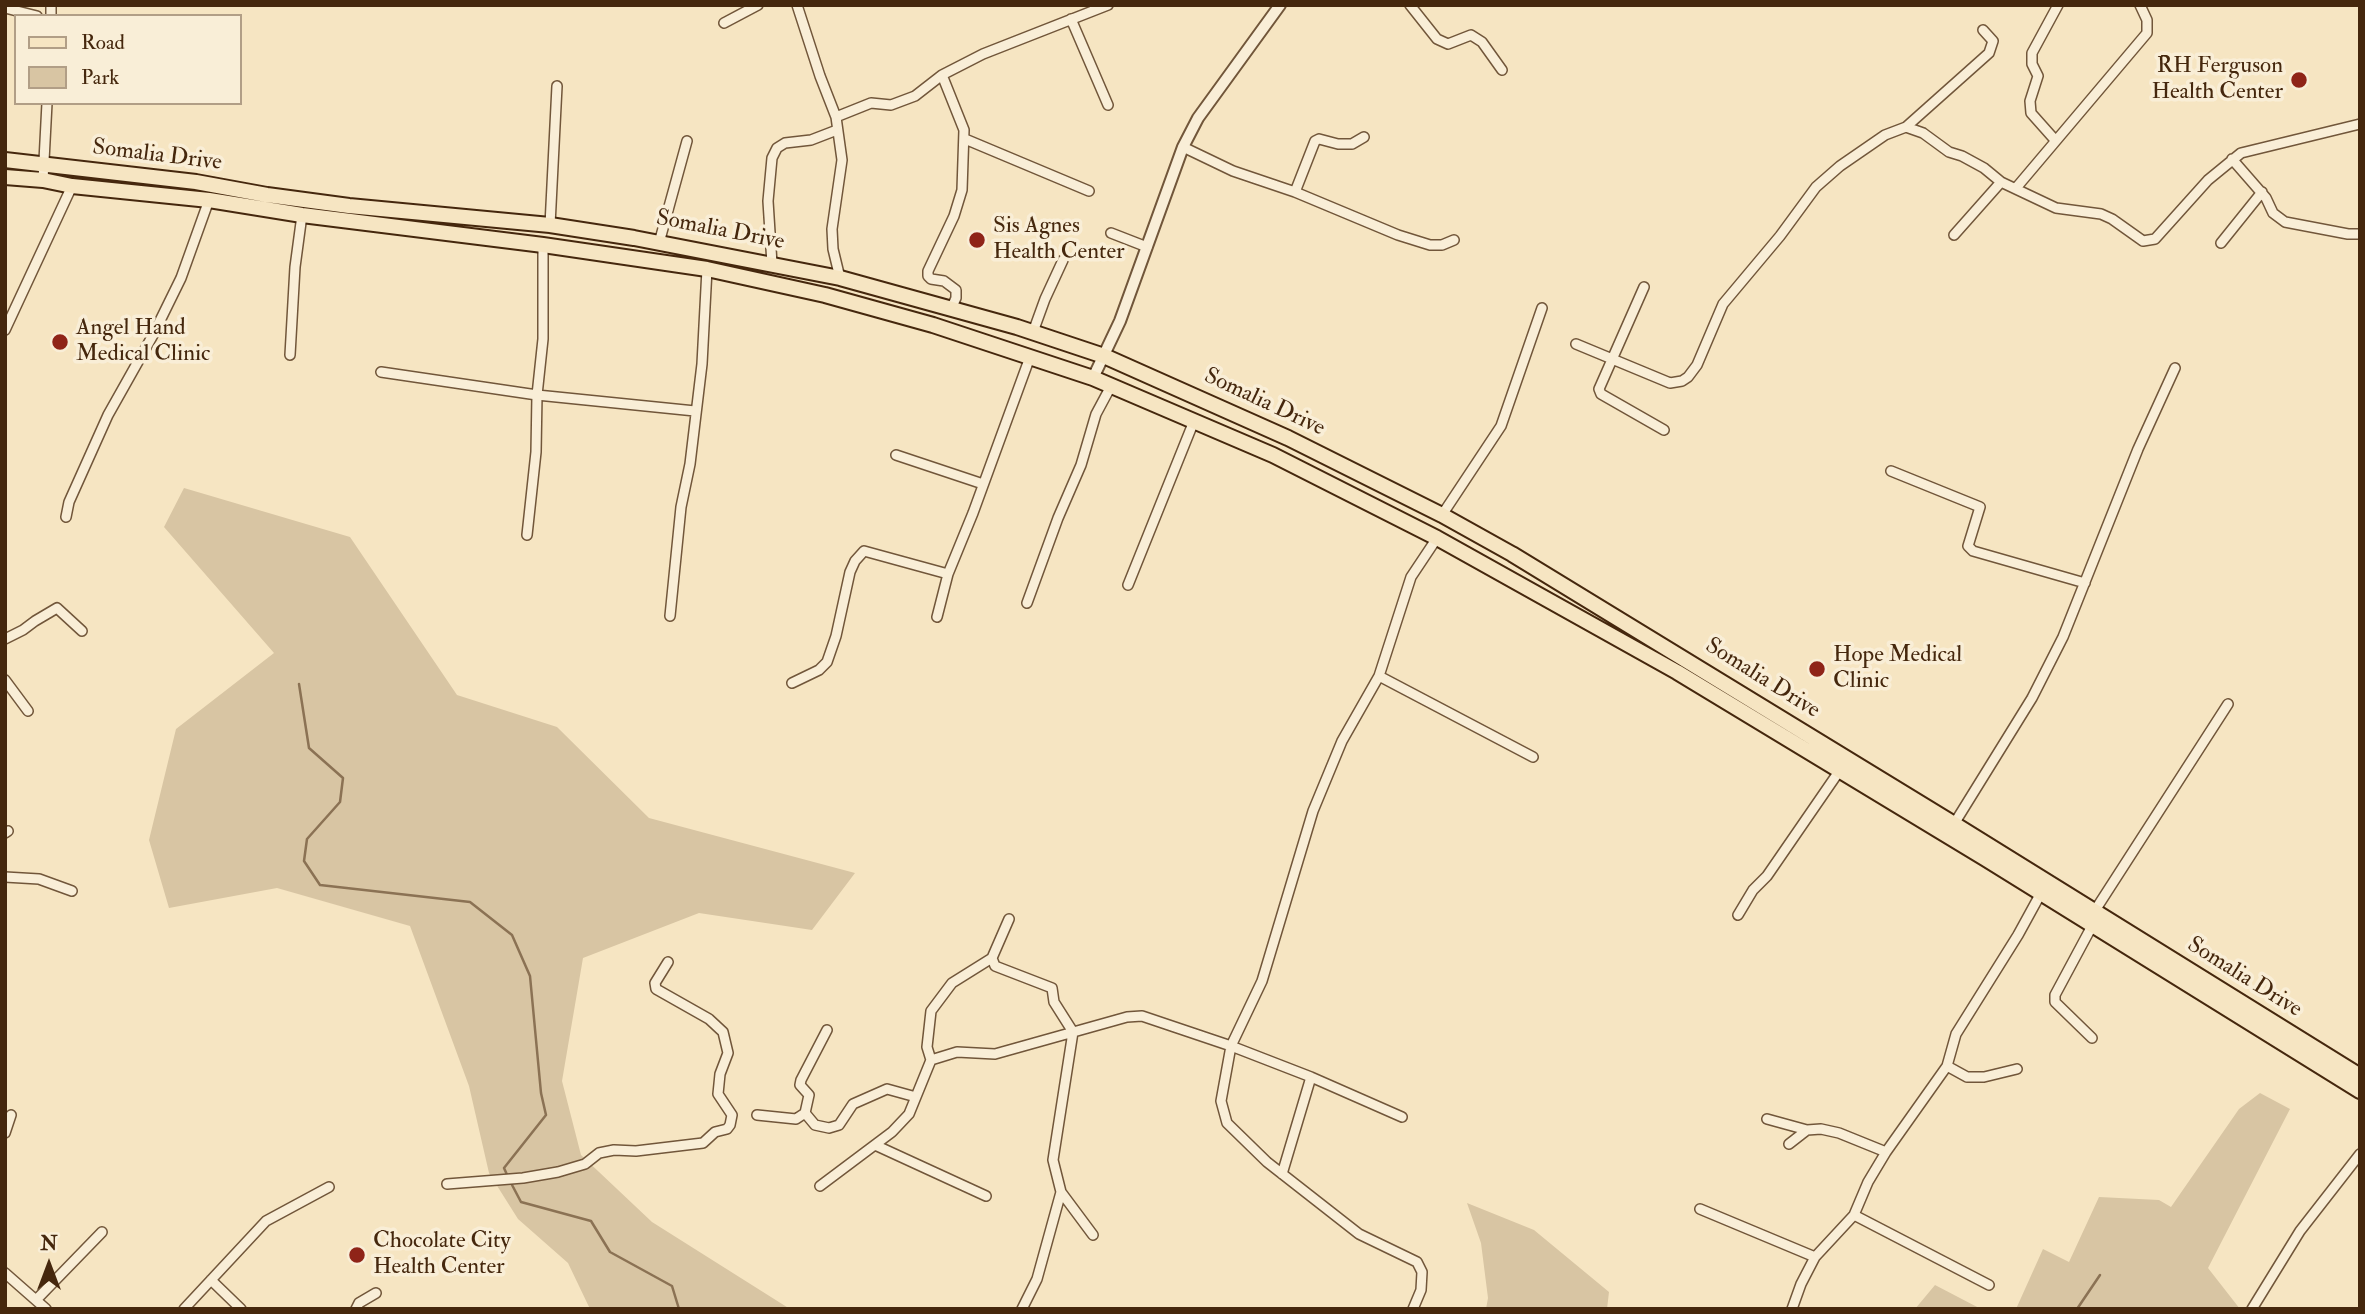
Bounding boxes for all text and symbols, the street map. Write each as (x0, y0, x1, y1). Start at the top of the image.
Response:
legend (14, 14, 242, 105)
text: Road (81, 29, 125, 56)
place label: RH Ferguson Health Center (2151, 53, 2283, 107)
text: Park (81, 64, 119, 91)
marker: RH Ferguson Health Center (2289, 70, 2309, 90)
street label: Somalia Drive (91, 134, 223, 178)
street label: Somalia Drive (653, 205, 787, 257)
place label: Sis Agnes Health Center (993, 213, 1125, 267)
marker: Sis Agnes Health Center (967, 230, 987, 250)
place label: Angel Hand Medical Clinic (76, 315, 210, 369)
marker: Angel Hand Medical Clinic (50, 332, 70, 352)
street label: Somalia Drive (1199, 363, 1329, 443)
street label: Somalia Drive (1700, 633, 1824, 725)
place label: Hope Medical Clinic (1833, 642, 1962, 696)
marker: Hope Medical Clinic (1807, 659, 1827, 679)
street label: Somalia Drive (2182, 932, 2306, 1024)
place label: Chocolate City Health Center (373, 1228, 511, 1282)
north arrow (14, 1230, 84, 1300)
text: N (40, 1232, 58, 1256)
marker: Chocolate City Health Center (347, 1245, 367, 1265)

